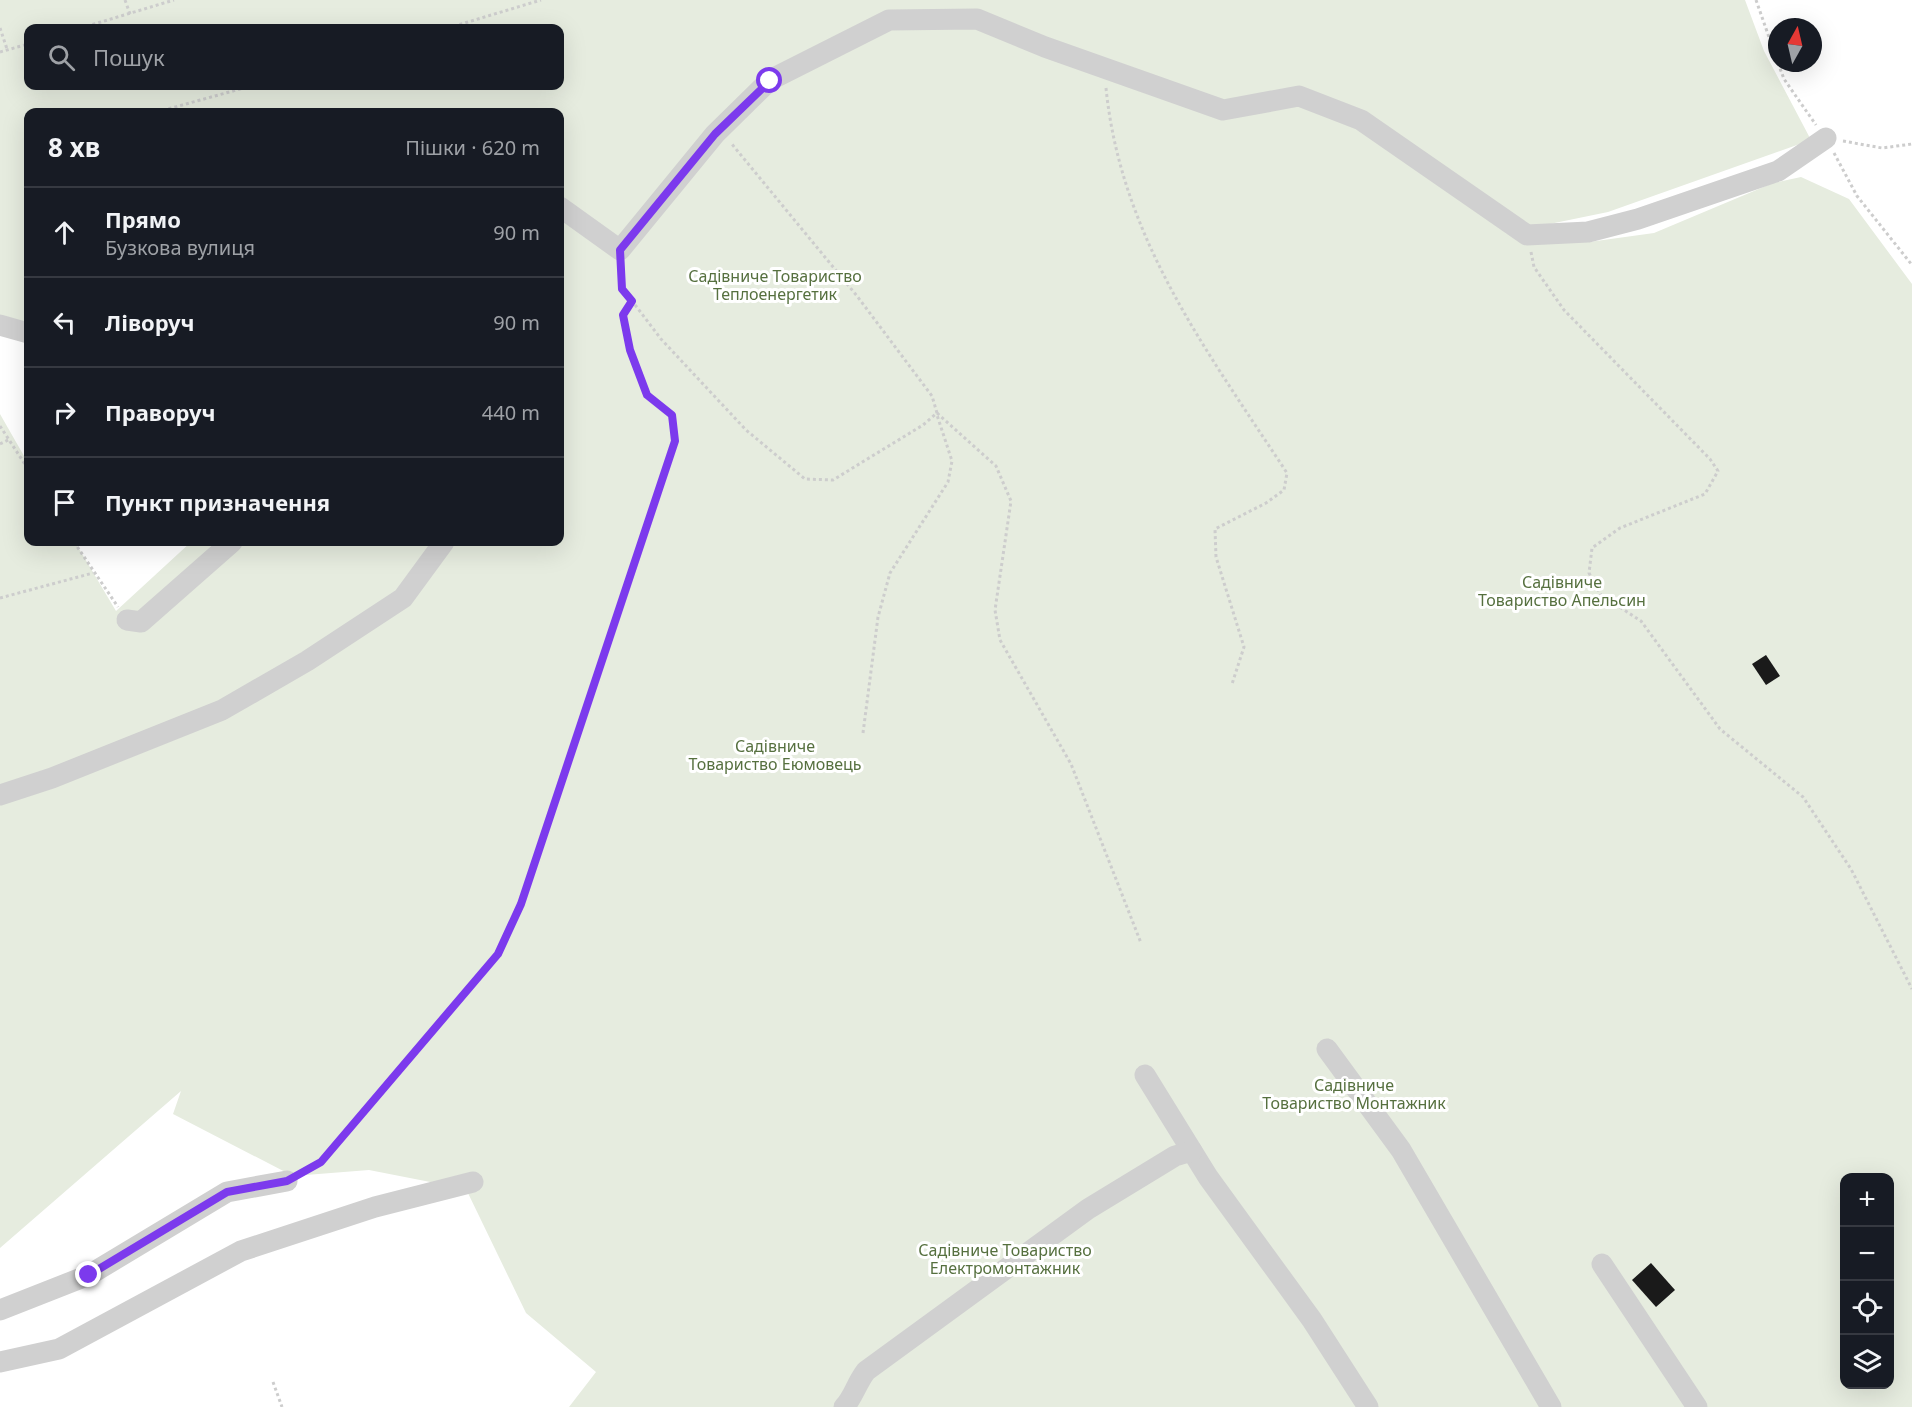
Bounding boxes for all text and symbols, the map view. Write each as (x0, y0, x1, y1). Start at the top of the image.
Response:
north arrow (1768, 18, 1822, 72)
search box (24, 24, 564, 90)
icon: search (45, 41, 78, 74)
text: Пошук (93, 42, 165, 72)
route start (756, 67, 782, 93)
text: 8 хв (48, 129, 100, 165)
text: Пішки · 620 m (405, 134, 540, 161)
text: Прямо (105, 204, 181, 234)
icon: ahead (48, 216, 81, 249)
text: 90 m (493, 219, 540, 246)
text: Бузкова вулиця (105, 234, 255, 261)
park label: Садівниче Товариство Теплоенергетик (688, 265, 862, 305)
icon: left (48, 306, 81, 339)
text: Ліворуч (105, 307, 195, 337)
text: 90 m (493, 309, 540, 336)
icon: right (48, 396, 81, 429)
text: Праворуч (105, 397, 216, 427)
text: 440 m (482, 399, 540, 426)
icon: arrive (48, 486, 81, 519)
text: Пункт призначення (105, 487, 330, 517)
park label: Садівниче Товариство Апельсин (1478, 571, 1646, 611)
park label: Садівниче Товариство Еюмовець (688, 735, 862, 775)
park label: Садівниче Товариство Монтажник (1262, 1074, 1446, 1114)
map controls (1840, 1173, 1894, 1389)
button: + (1840, 1173, 1894, 1227)
button: − (1840, 1227, 1894, 1281)
park label: Садівниче Товариство Електромонтажник (918, 1239, 1092, 1279)
route end (75, 1261, 101, 1287)
button: locate (1840, 1281, 1894, 1335)
button: layers (1840, 1335, 1894, 1389)

